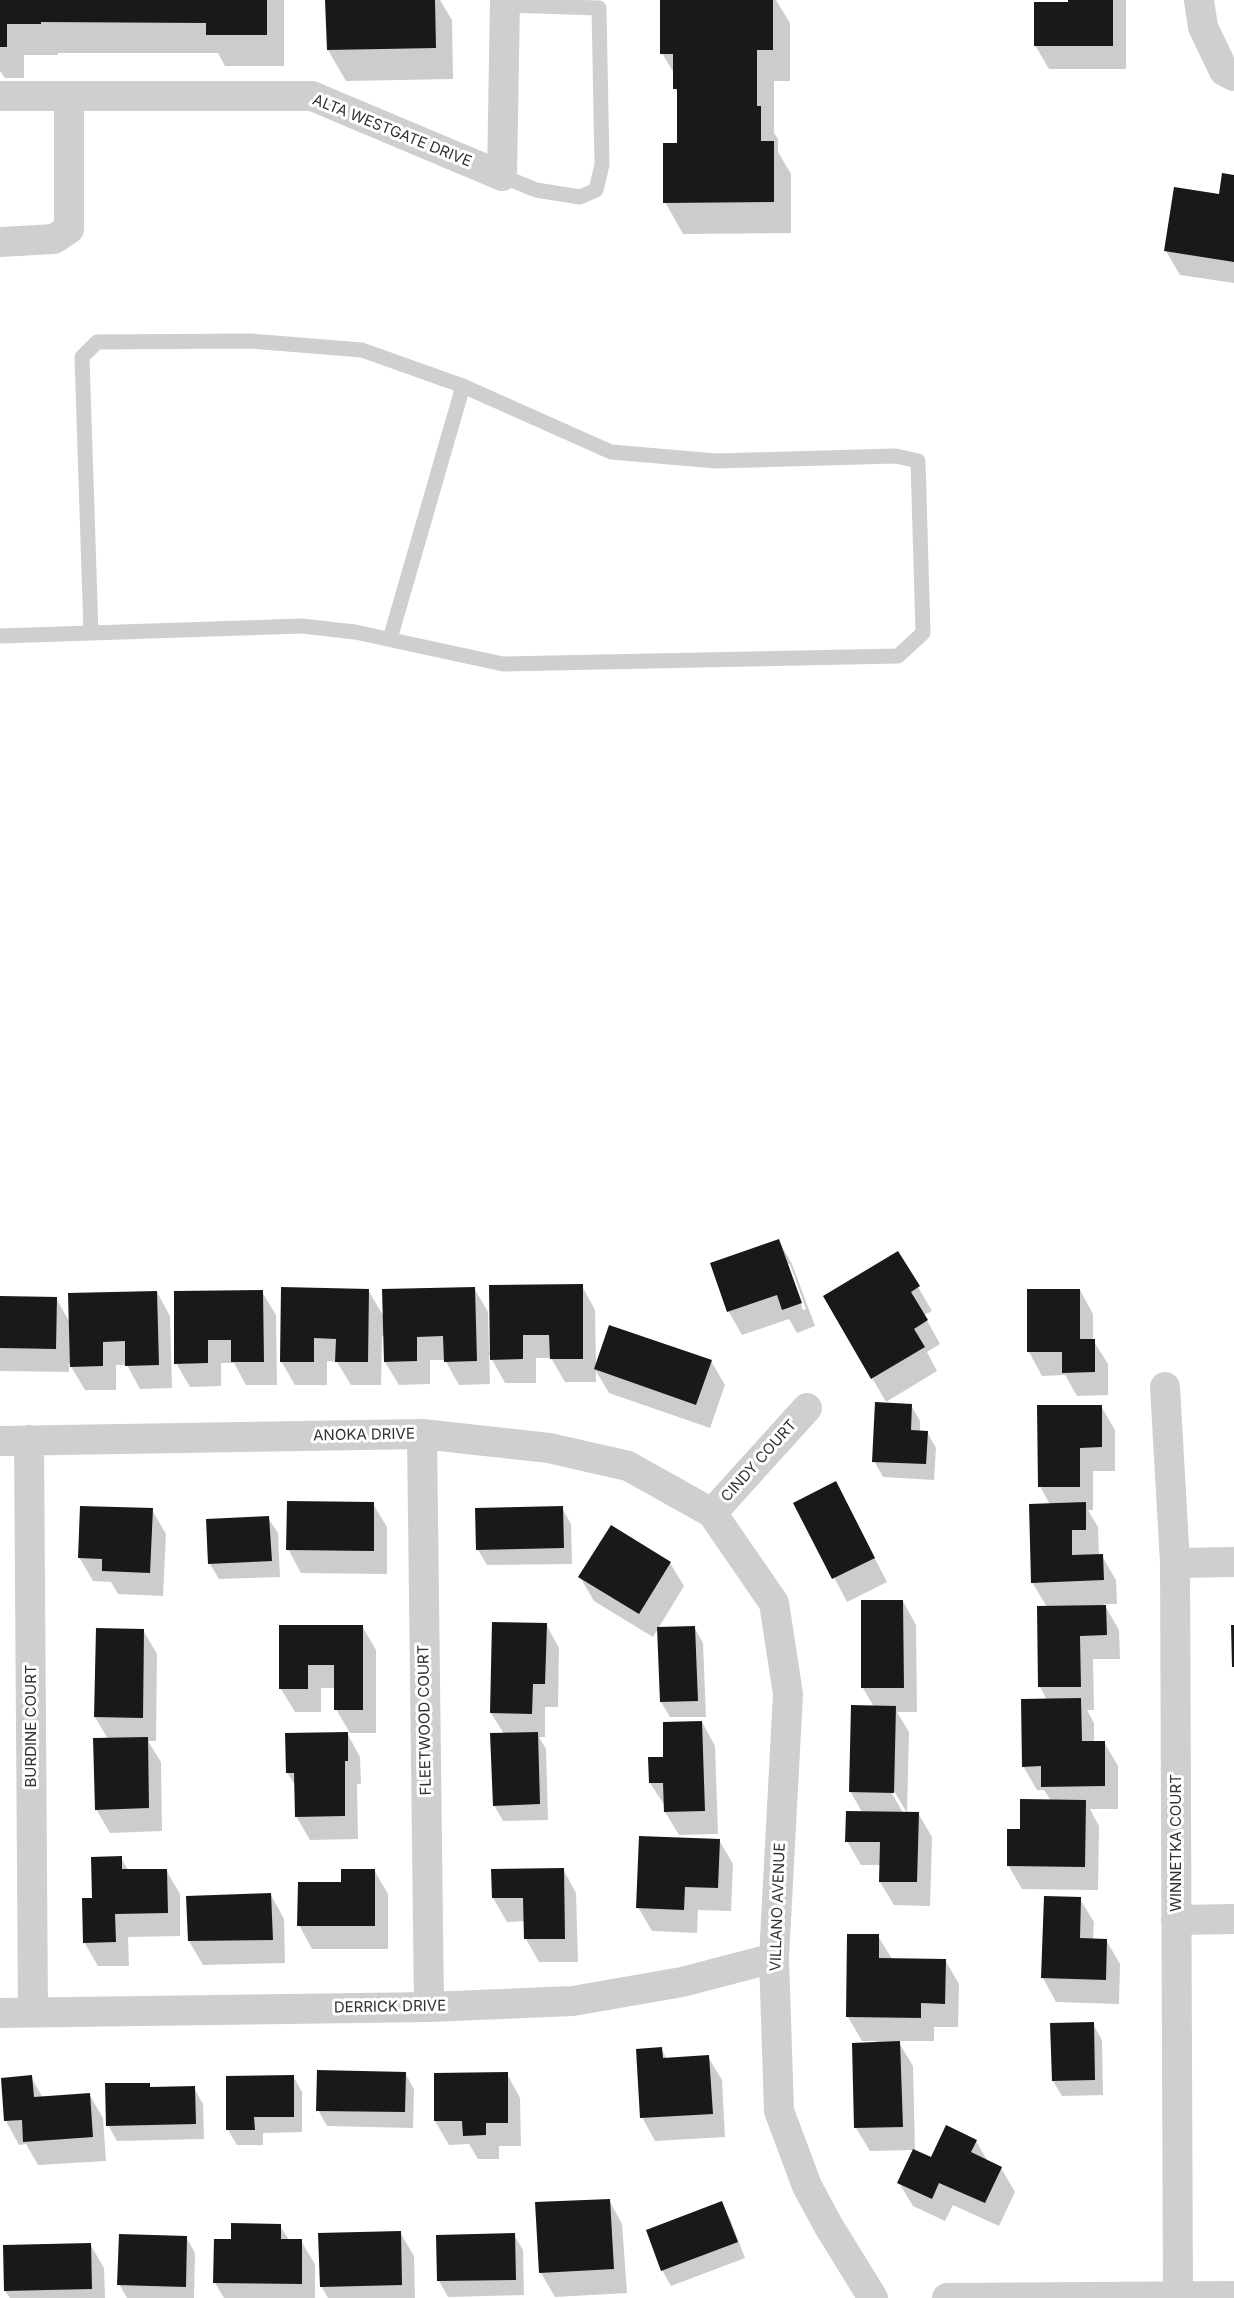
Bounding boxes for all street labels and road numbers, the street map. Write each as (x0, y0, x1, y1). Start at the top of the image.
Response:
street label: ALTA WESTGATE DRIVE (310, 91, 474, 171)
street label: CINDY COURT (718, 1416, 800, 1506)
street label: ANOKA DRIVE (313, 1425, 415, 1445)
street label: FLEETWOOD COURT (415, 1644, 435, 1796)
street label: BURDINE COURT (22, 1665, 40, 1787)
street label: WINNETKA COURT (1167, 1774, 1185, 1912)
street label: VILLANO AVENUE (767, 1842, 789, 1972)
street label: DERRICK DRIVE (334, 1997, 446, 2017)

